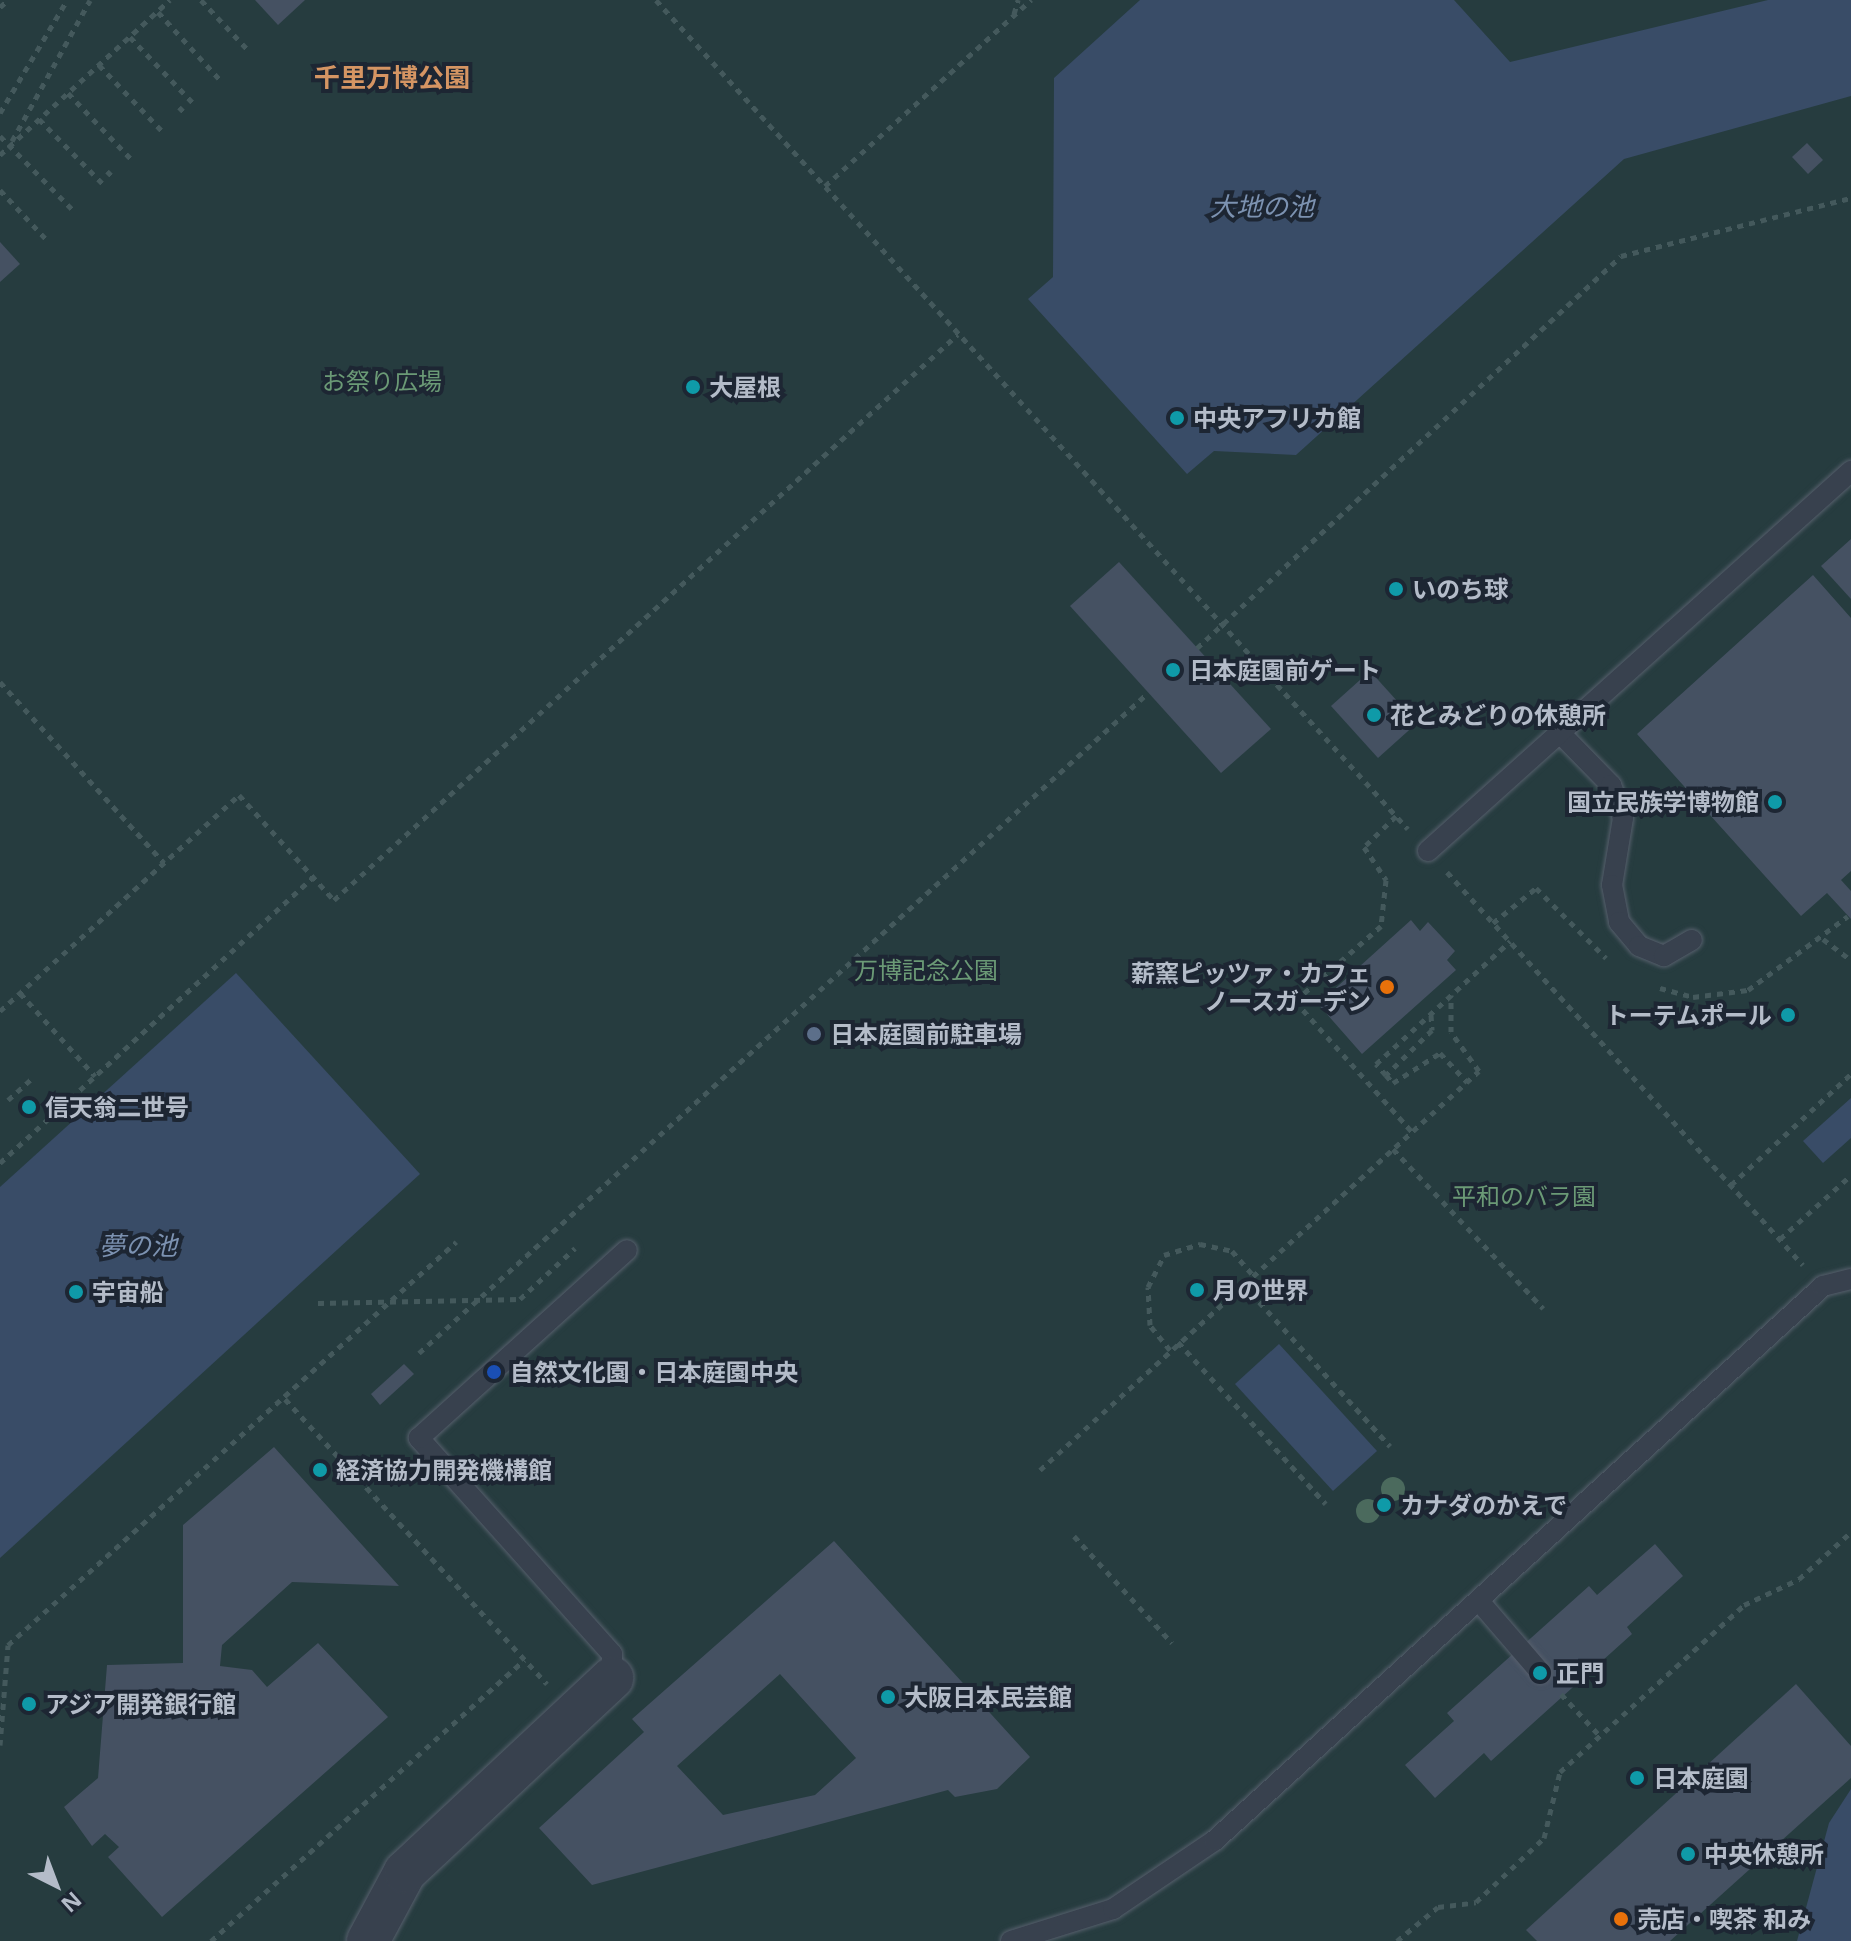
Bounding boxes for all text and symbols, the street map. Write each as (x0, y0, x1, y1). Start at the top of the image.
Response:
district label: 千里万博公園 (314, 62, 470, 94)
water label: 大地の池 (1210, 191, 1314, 223)
park label: お祭り広場 (322, 367, 442, 395)
place label: 大屋根 (709, 373, 781, 401)
marker: 大屋根 (684, 378, 702, 396)
place label: 中央アフリカ館 (1193, 404, 1361, 432)
marker: 中央アフリカ館 (1168, 409, 1186, 427)
place label: いのち球 (1412, 575, 1508, 603)
marker: いのち球 (1387, 580, 1405, 598)
place label: 日本庭園前ゲート (1189, 656, 1381, 684)
marker: 日本庭園前ゲート (1164, 661, 1182, 679)
place label: 花とみどりの休憩所 (1390, 701, 1606, 729)
marker: 花とみどりの休憩所 (1365, 706, 1383, 724)
place label: 国立民族学博物館 (1567, 788, 1759, 816)
marker: 国立民族学博物館 (1766, 793, 1784, 811)
park label: 万博記念公園 (854, 956, 998, 984)
place label: 薪窯ピッツァ・カフェ ノースガーデン (1131, 959, 1371, 1015)
marker: 薪窯ピッツァ・カフェ ノースガーデン (1378, 978, 1396, 996)
place label: トーテムポール (1604, 1001, 1772, 1029)
marker: トーテムポール (1779, 1006, 1797, 1024)
place label: 日本庭園前駐車場 (830, 1020, 1022, 1048)
marker: 日本庭園前駐車場 (805, 1025, 823, 1043)
place label: 信天翁二世号 (45, 1093, 189, 1121)
marker: 信天翁二世号 (20, 1098, 38, 1116)
park label: 平和のバラ園 (1452, 1182, 1596, 1210)
water label: 夢の池 (99, 1230, 177, 1262)
place label: 月の世界 (1213, 1276, 1309, 1304)
place label: 宇宙船 (92, 1278, 164, 1306)
marker: 月の世界 (1188, 1281, 1206, 1299)
marker: 宇宙船 (67, 1283, 85, 1301)
place label: 自然文化園・日本庭園中央 (510, 1358, 798, 1386)
marker: 自然文化園・日本庭園中央 (485, 1363, 503, 1381)
place label: 経済協力開発機構館 (336, 1456, 552, 1484)
marker: 経済協力開発機構館 (311, 1461, 329, 1479)
place label: カナダのかえで (1400, 1491, 1568, 1519)
marker: カナダのかえで (1375, 1496, 1393, 1514)
place label: 正門 (1556, 1659, 1604, 1687)
marker: 正門 (1531, 1664, 1549, 1682)
place label: 大阪日本民芸館 (904, 1683, 1072, 1711)
marker: 大阪日本民芸館 (879, 1688, 897, 1706)
place label: アジア開発銀行館 (45, 1690, 237, 1718)
marker: アジア開発銀行館 (20, 1695, 38, 1713)
place label: 日本庭園 (1653, 1764, 1749, 1792)
marker: 日本庭園 (1628, 1769, 1646, 1787)
place label: 中央休憩所 (1704, 1840, 1824, 1868)
north arrow (16, 1845, 96, 1925)
marker: 中央休憩所 (1679, 1845, 1697, 1863)
text: N (55, 1886, 89, 1920)
place label: 売店・喫茶 和み (1637, 1905, 1811, 1933)
marker: 売店・喫茶 和み (1612, 1910, 1630, 1928)

